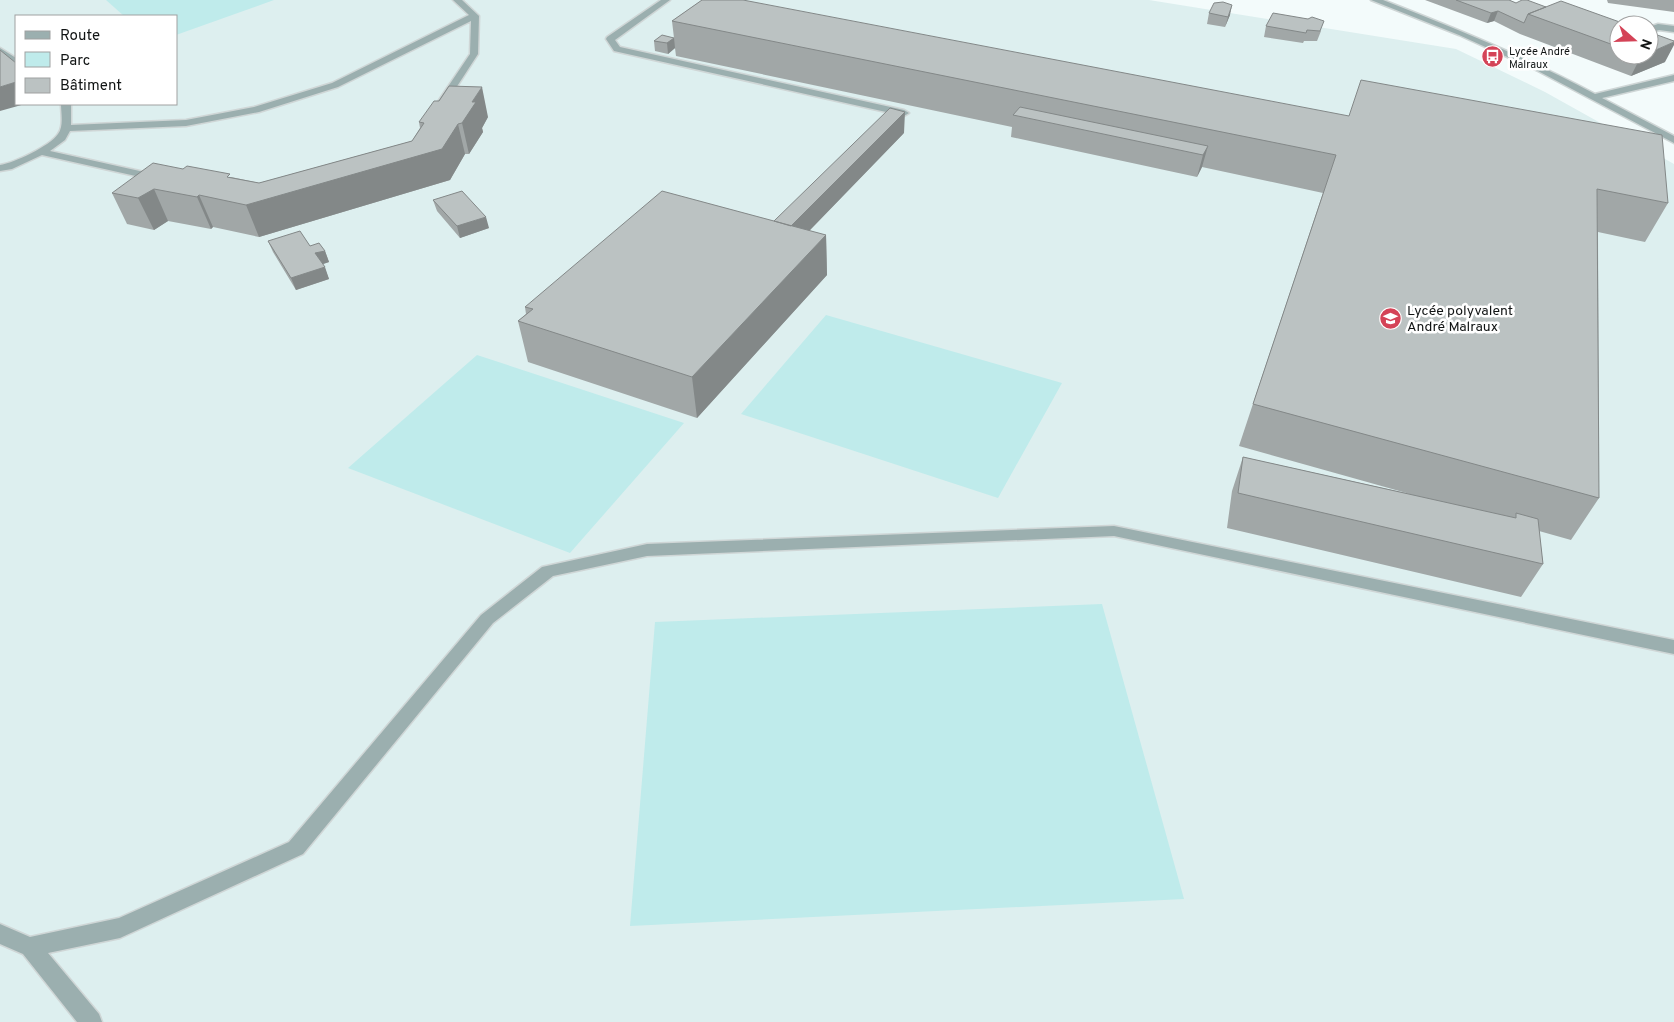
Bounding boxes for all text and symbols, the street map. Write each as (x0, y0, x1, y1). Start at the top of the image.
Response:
legend (15, 15, 178, 105)
north arrow (1609, 15, 1659, 65)
text: Route (60, 27, 100, 46)
text: N (1635, 36, 1655, 52)
bus stop icon: Lycée André Malraux (1481, 45, 1505, 69)
place label: Lycée André Malraux (1509, 45, 1570, 72)
text: Parc (60, 52, 90, 71)
text: Bâtiment (60, 77, 122, 96)
place label: Lycée polyvalent André Malraux (1407, 303, 1513, 336)
school or university icon: Lycée polyvalent André Malraux (1379, 306, 1403, 330)

